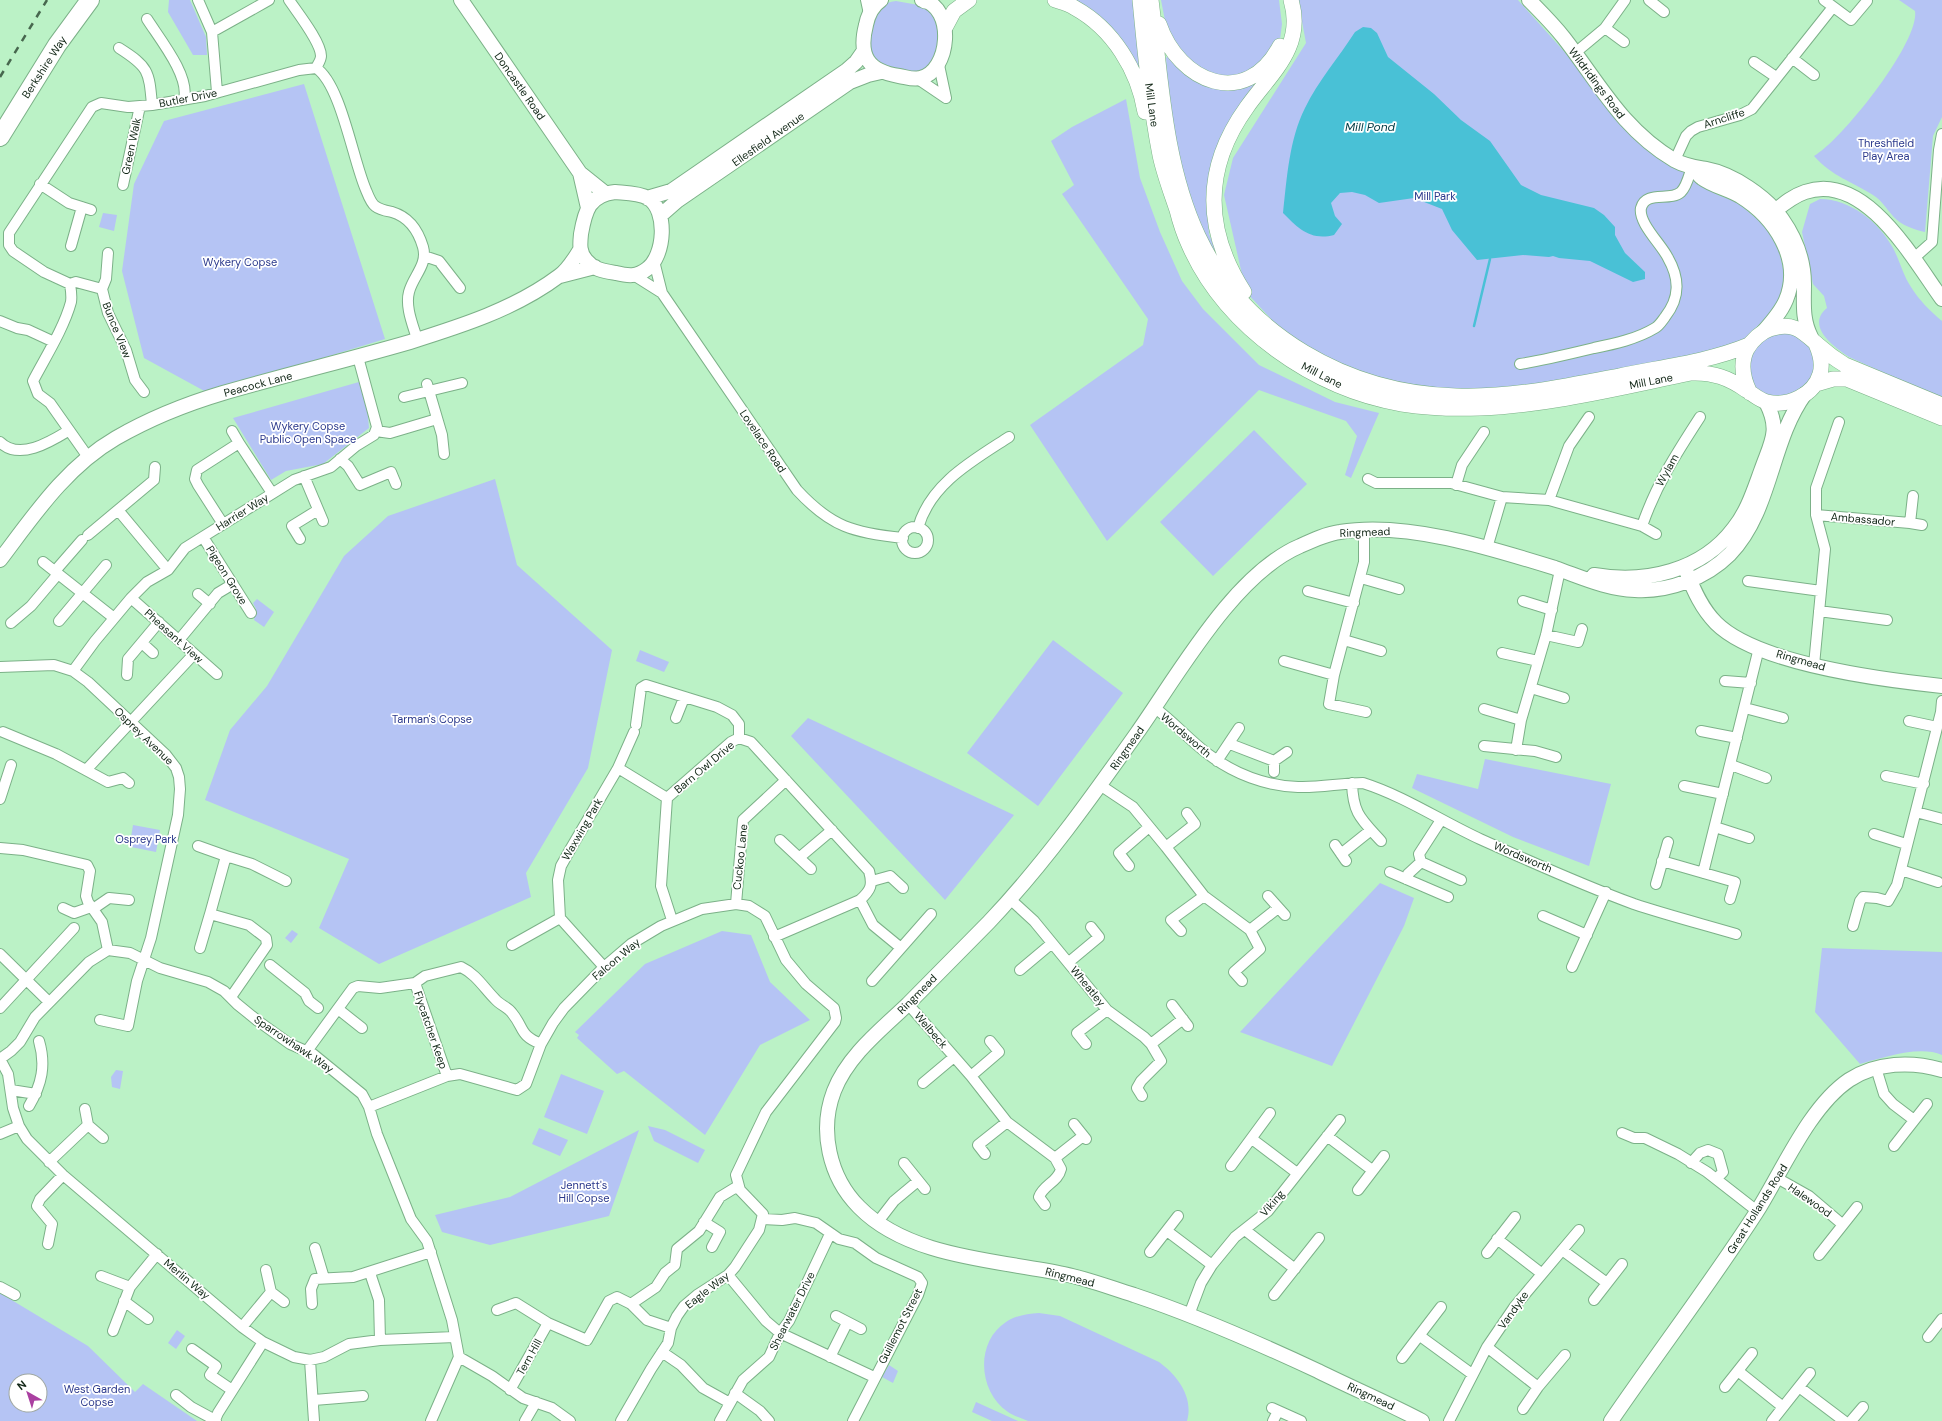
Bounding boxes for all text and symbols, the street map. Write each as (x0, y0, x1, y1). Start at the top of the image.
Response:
street label: Berkshire Way (19, 33, 69, 101)
street label: Wildridings Road (1566, 45, 1628, 121)
street label: Doncastle Road (491, 49, 549, 123)
street label: Mill Lane (1142, 82, 1162, 128)
street label: Butler Drive (158, 85, 218, 111)
street label: Arncliffe (1702, 105, 1746, 131)
street label: Ellesfield Avenue (729, 109, 807, 169)
street label: Green Walk (118, 116, 144, 176)
water label: Mill Pond (1345, 119, 1396, 135)
park label: Threshfield Play Area (1858, 136, 1914, 163)
park label: Mill Park (1414, 189, 1456, 203)
park label: Wykery Copse (203, 255, 277, 269)
street label: Bunce View (99, 300, 135, 361)
street label: Mill Lane (1299, 359, 1345, 391)
street label: Peacock Lane (222, 368, 294, 400)
street label: Mill Lane (1628, 370, 1674, 392)
street label: Lovelace Road (737, 407, 789, 475)
park label: Wykery Copse Public Open Space (260, 419, 356, 446)
street label: Wylam (1652, 451, 1682, 489)
street label: Harrier Way (213, 490, 271, 534)
street label: Ambassador (1830, 509, 1896, 529)
street label: Ringmead (1339, 524, 1391, 540)
street label: Pigeon Grove (203, 543, 251, 607)
street label: Pheasant View (142, 606, 207, 667)
street label: Ringmead (1775, 646, 1827, 674)
street label: Osprey Avenue (111, 704, 177, 768)
street label: Wordsworth (1158, 710, 1214, 760)
park label: Tarman's Copse (392, 712, 472, 726)
street label: Ringmead (1107, 723, 1147, 773)
street label: Barn Owl Drive (671, 738, 737, 796)
street label: Waxwing Park (559, 795, 606, 863)
street label: Cuckoo Lane (730, 823, 750, 891)
park label: Osprey Park (115, 832, 177, 846)
street label: Wordsworth (1492, 838, 1554, 876)
street label: Falcon Way (589, 935, 643, 983)
street label: Wheatley (1067, 963, 1109, 1009)
street label: Ringmead (894, 971, 940, 1017)
street label: Flycatcher Keep (411, 989, 451, 1071)
street label: Welbeck (911, 1009, 951, 1051)
street label: Sparrowhawk Way (252, 1012, 336, 1076)
street label: Great Hollands Road (1724, 1161, 1790, 1257)
park label: Jennett's Hill Copse (558, 1178, 610, 1205)
street label: Halewood (1785, 1180, 1835, 1220)
street label: Viking (1257, 1187, 1287, 1219)
street label: Merlin Way (161, 1256, 213, 1302)
street label: Ringmead (1044, 1264, 1096, 1290)
street label: Eagle Way (682, 1268, 732, 1312)
street label: Shearwater Drive (766, 1269, 818, 1353)
street label: Guillemot Street (875, 1286, 925, 1366)
street label: Vandyke (1495, 1288, 1531, 1332)
street label: Tern Hill (513, 1336, 545, 1378)
north arrow (8, 1373, 48, 1413)
text: N (14, 1377, 29, 1393)
street label: Ringmead (1345, 1379, 1397, 1413)
park label: West Garden Copse (64, 1382, 130, 1409)

